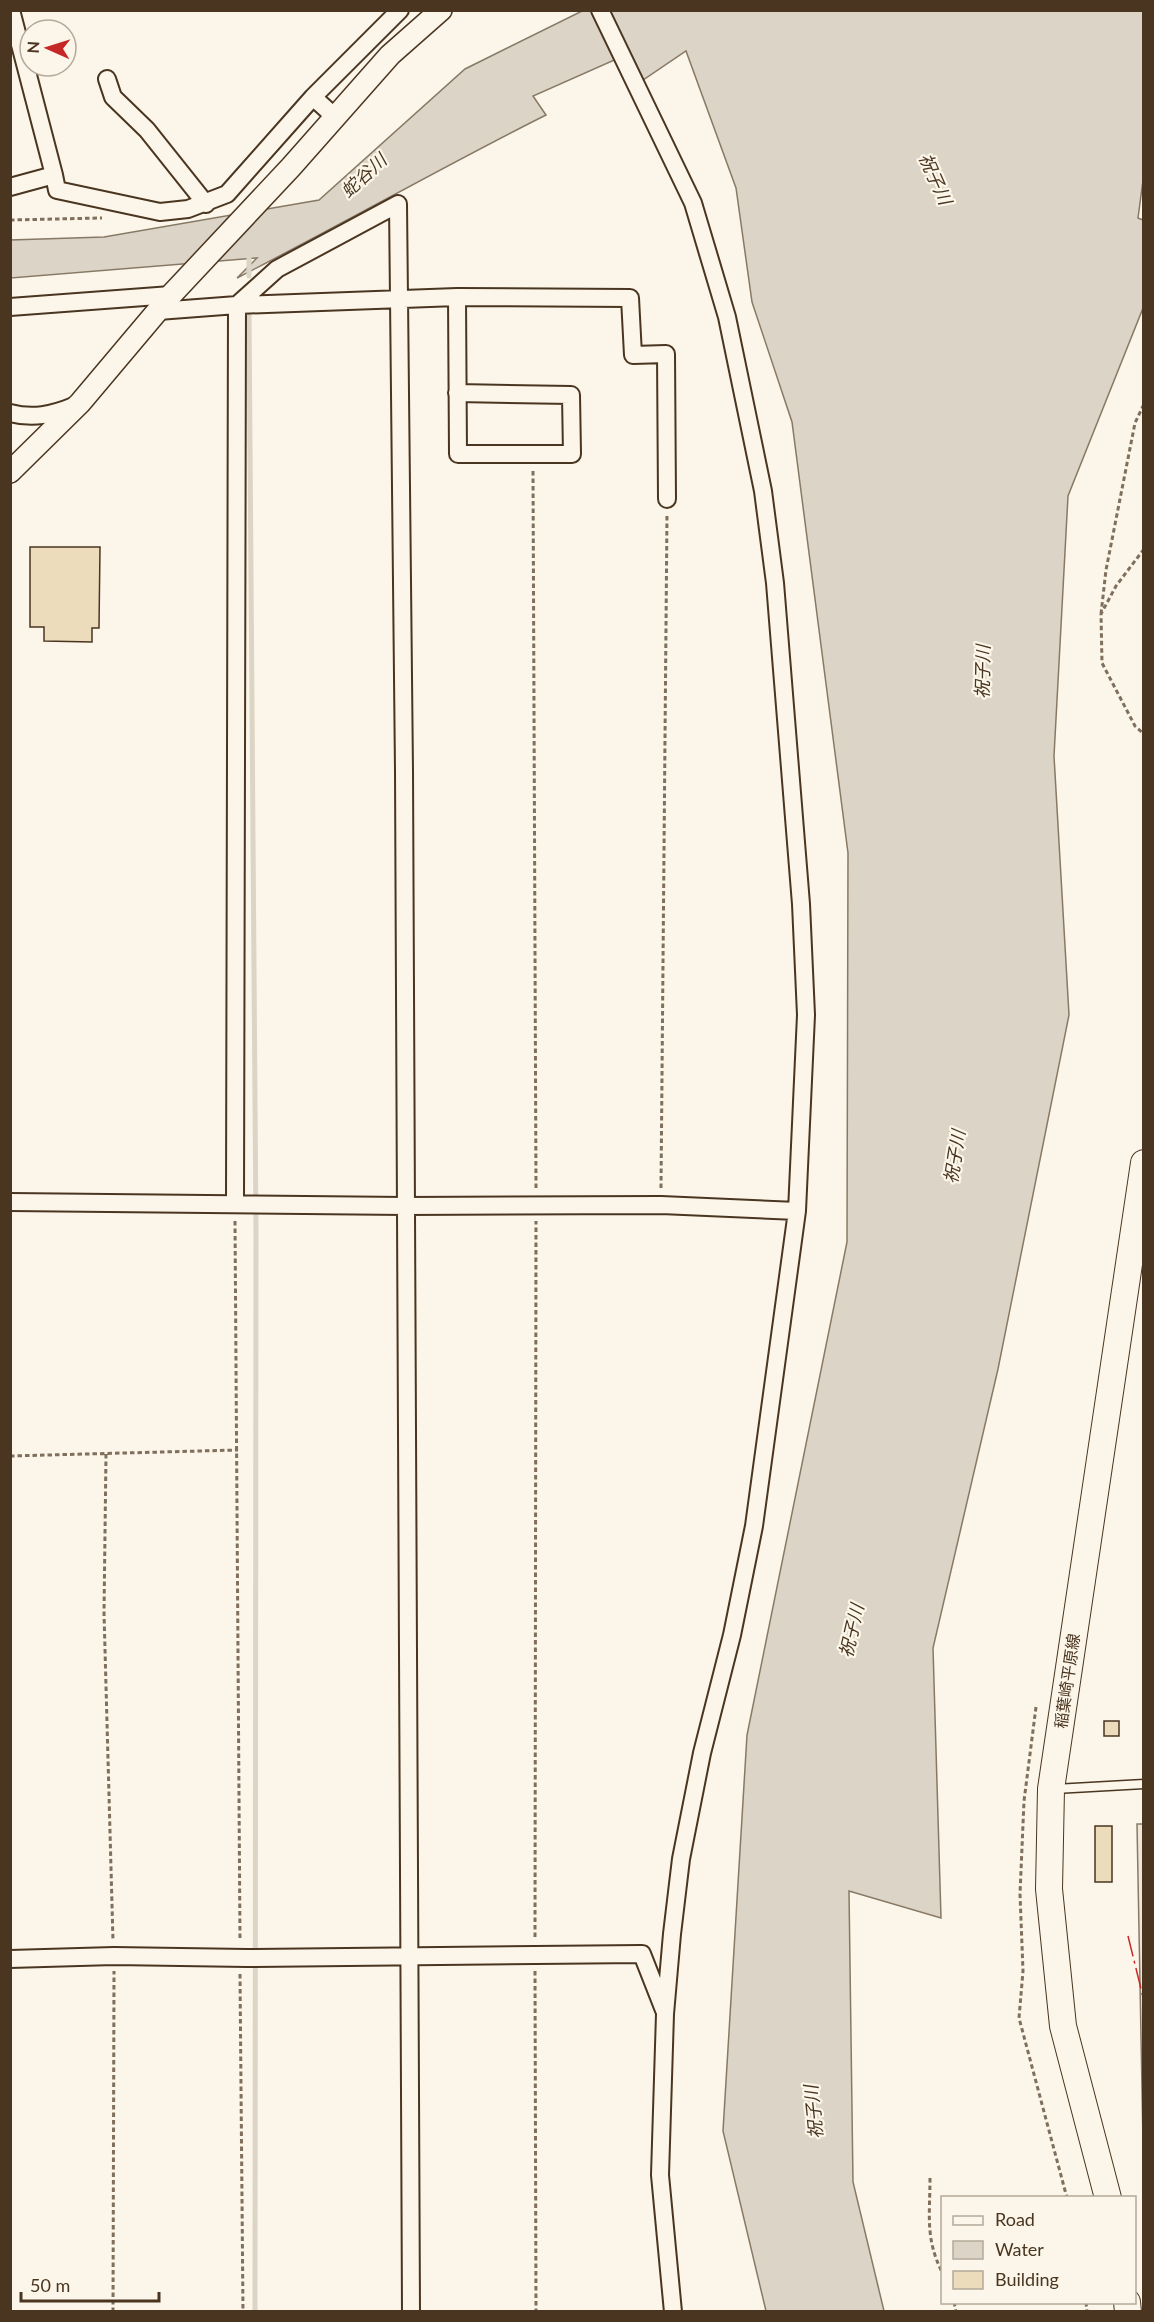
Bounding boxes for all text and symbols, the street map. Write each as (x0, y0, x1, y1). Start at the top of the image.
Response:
north arrow (18, 18, 78, 78)
text: N (23, 41, 42, 54)
water label: 蛇谷川 (336, 147, 392, 202)
water label: 祝子川 (915, 149, 958, 210)
water label: 祝子川 (971, 643, 994, 699)
water label: 祝子川 (939, 1126, 969, 1185)
water label: 祝子川 (834, 1600, 868, 1660)
street label: 稲葉崎平原線 (1050, 1632, 1083, 1730)
water label: 祝子川 (799, 2082, 827, 2140)
legend (941, 2196, 1136, 2304)
text: Road (995, 2208, 1035, 2230)
text: Water (995, 2238, 1044, 2260)
scale bar (21, 2265, 159, 2303)
text: Building (995, 2268, 1059, 2290)
text: 50 m (30, 2274, 70, 2296)

